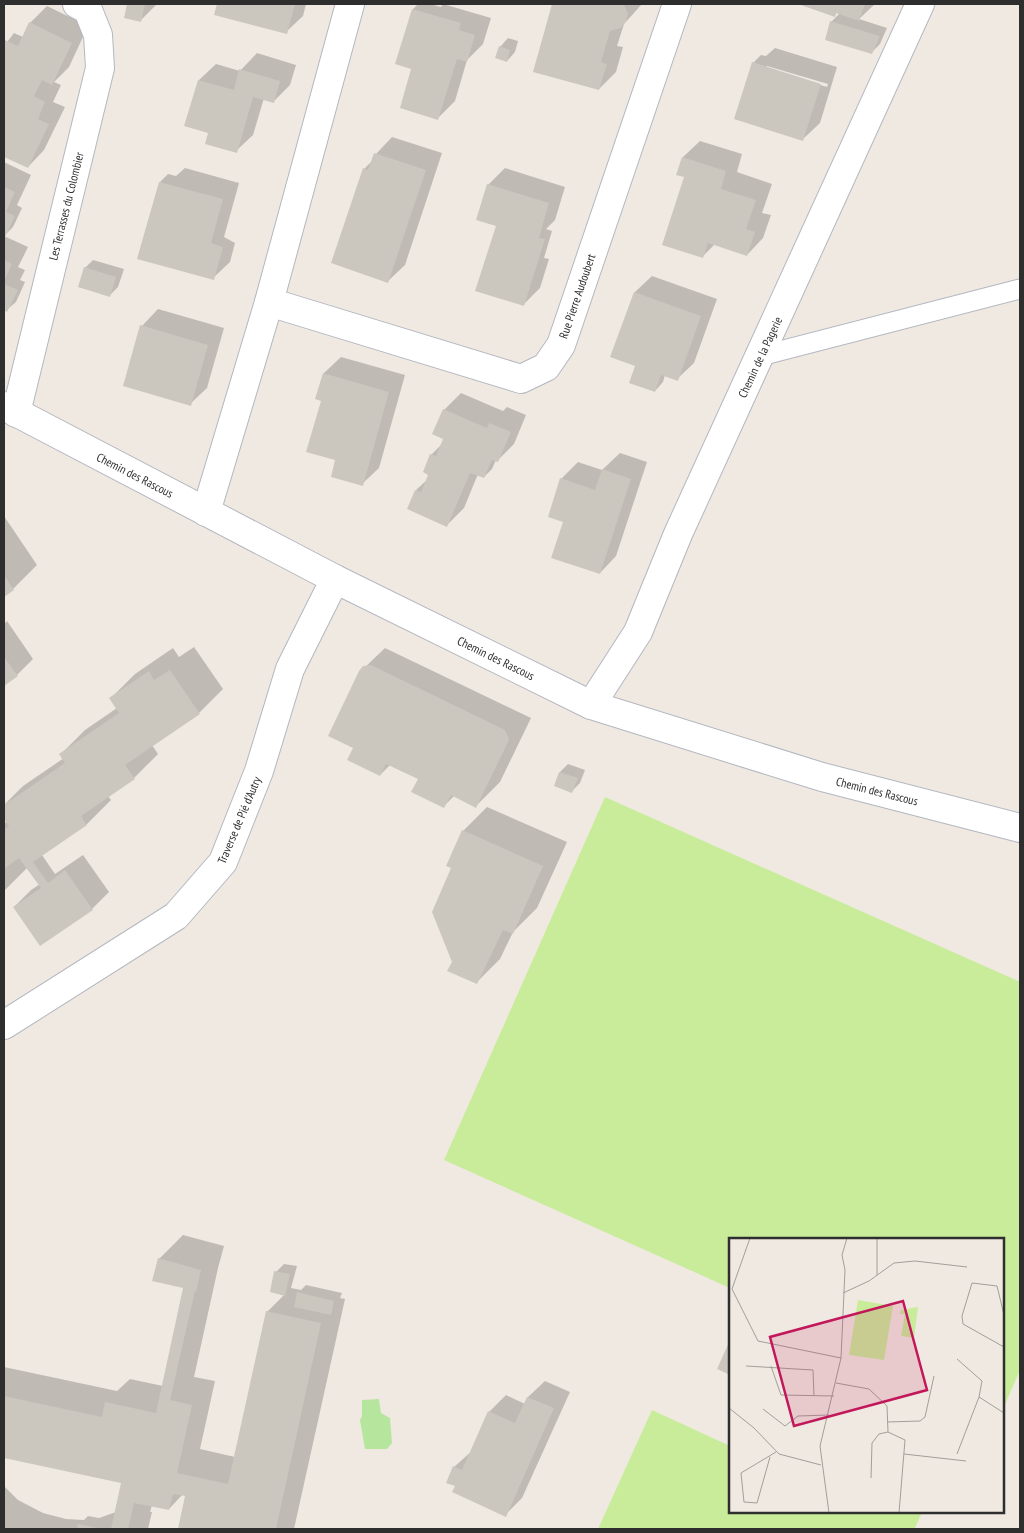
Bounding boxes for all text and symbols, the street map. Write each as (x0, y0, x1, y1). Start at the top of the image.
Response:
street label: Les Terrasses du Colombier (45, 150, 87, 262)
street label: Rue Pierre Audoubert (555, 251, 599, 340)
street label: Chemin de la Pagerie (735, 314, 785, 400)
street label: Chemin des Rascous (94, 449, 176, 501)
street label: Chemin des Rascous (455, 633, 537, 683)
street label: Traverse de Pié d'Autry (214, 774, 264, 866)
street label: Chemin des Rascous (835, 774, 919, 808)
inset map (729, 1238, 1004, 1513)

